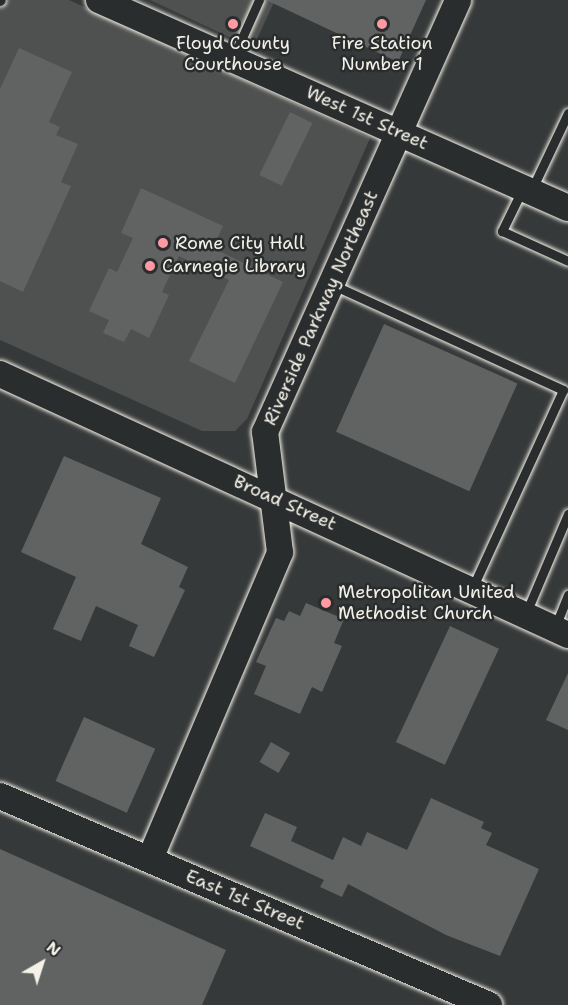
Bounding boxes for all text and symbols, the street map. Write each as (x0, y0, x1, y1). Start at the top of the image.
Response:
marker: Floyd County Courthouse (226, 17, 240, 31)
marker: Fire Station Number 1 (375, 17, 389, 31)
place label: Floyd County Courthouse (176, 33, 290, 76)
place label: Fire Station Number 1 (332, 33, 432, 76)
street label: West 1st Street (303, 81, 431, 155)
street label: Riverside Parkway Northeast (259, 187, 383, 429)
place label: Rome City Hall (175, 232, 304, 254)
marker: Rome City Hall (156, 236, 170, 250)
place label: Carnegie Library (162, 255, 306, 277)
marker: Carnegie Library (143, 259, 157, 273)
street label: Broad Street (230, 471, 340, 535)
place label: Metropolitan United Methodist Church (338, 582, 515, 624)
marker: Metropolitan United Methodist Church (319, 596, 333, 610)
street label: East 1st Street (182, 865, 308, 935)
north arrow (12, 933, 72, 993)
text: N (42, 936, 65, 961)

